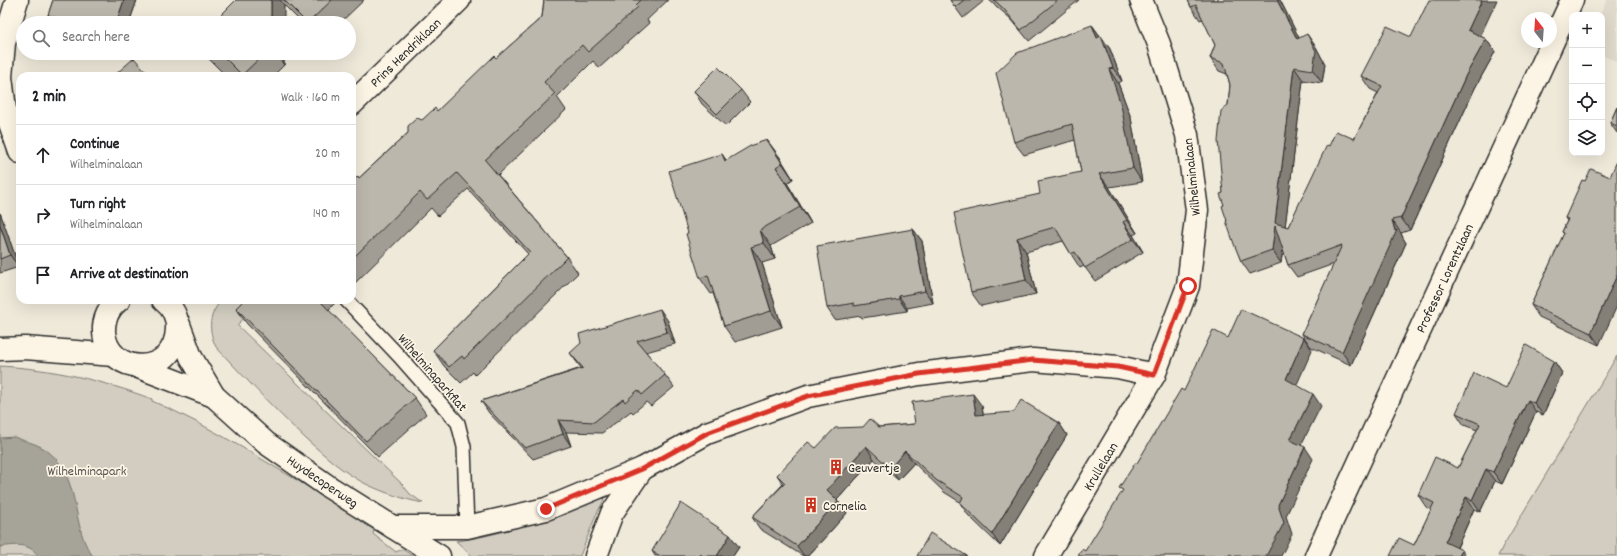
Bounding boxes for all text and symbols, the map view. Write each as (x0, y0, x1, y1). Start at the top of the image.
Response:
north arrow (1521, 12, 1557, 48)
map controls (1569, 12, 1605, 156)
button: + (1569, 12, 1605, 48)
street label: Prins Hendriklaan (366, 14, 447, 93)
search box (16, 16, 356, 60)
icon: search (30, 27, 52, 49)
text: Search here (62, 27, 130, 49)
button: − (1569, 48, 1605, 84)
button: locate (1569, 84, 1605, 120)
text: 2 min (32, 86, 66, 110)
text: Walk · 160 m (281, 89, 340, 108)
button: layers (1569, 120, 1605, 156)
text: Continue (70, 134, 119, 156)
street label: Wilhelminalaan (1179, 137, 1207, 217)
icon: ahead (32, 144, 54, 166)
text: 20 m (315, 145, 340, 164)
text: Wilhelminalaan (70, 156, 142, 175)
text: Turn right (70, 194, 126, 216)
icon: right (32, 204, 54, 226)
text: 140 m (313, 205, 340, 224)
text: Wilhelminalaan (70, 216, 142, 235)
street label: Professor Lorentzlaan (1412, 221, 1480, 337)
icon: arrive (32, 264, 54, 286)
text: Arrive at destination (70, 264, 188, 286)
route start (1179, 277, 1197, 295)
street label: Wilhelminaparkflat (392, 330, 471, 417)
street label: Krullelaan (1079, 439, 1124, 495)
street label: Huydecoperweg (282, 451, 362, 514)
building icon: Geuvertje (827, 458, 845, 476)
place label: Geuvertje (848, 459, 899, 479)
park label: Wilhelminapark (47, 462, 127, 482)
building icon: Cornelia (802, 496, 820, 514)
place label: Cornelia (823, 497, 867, 517)
route end (537, 500, 555, 518)

